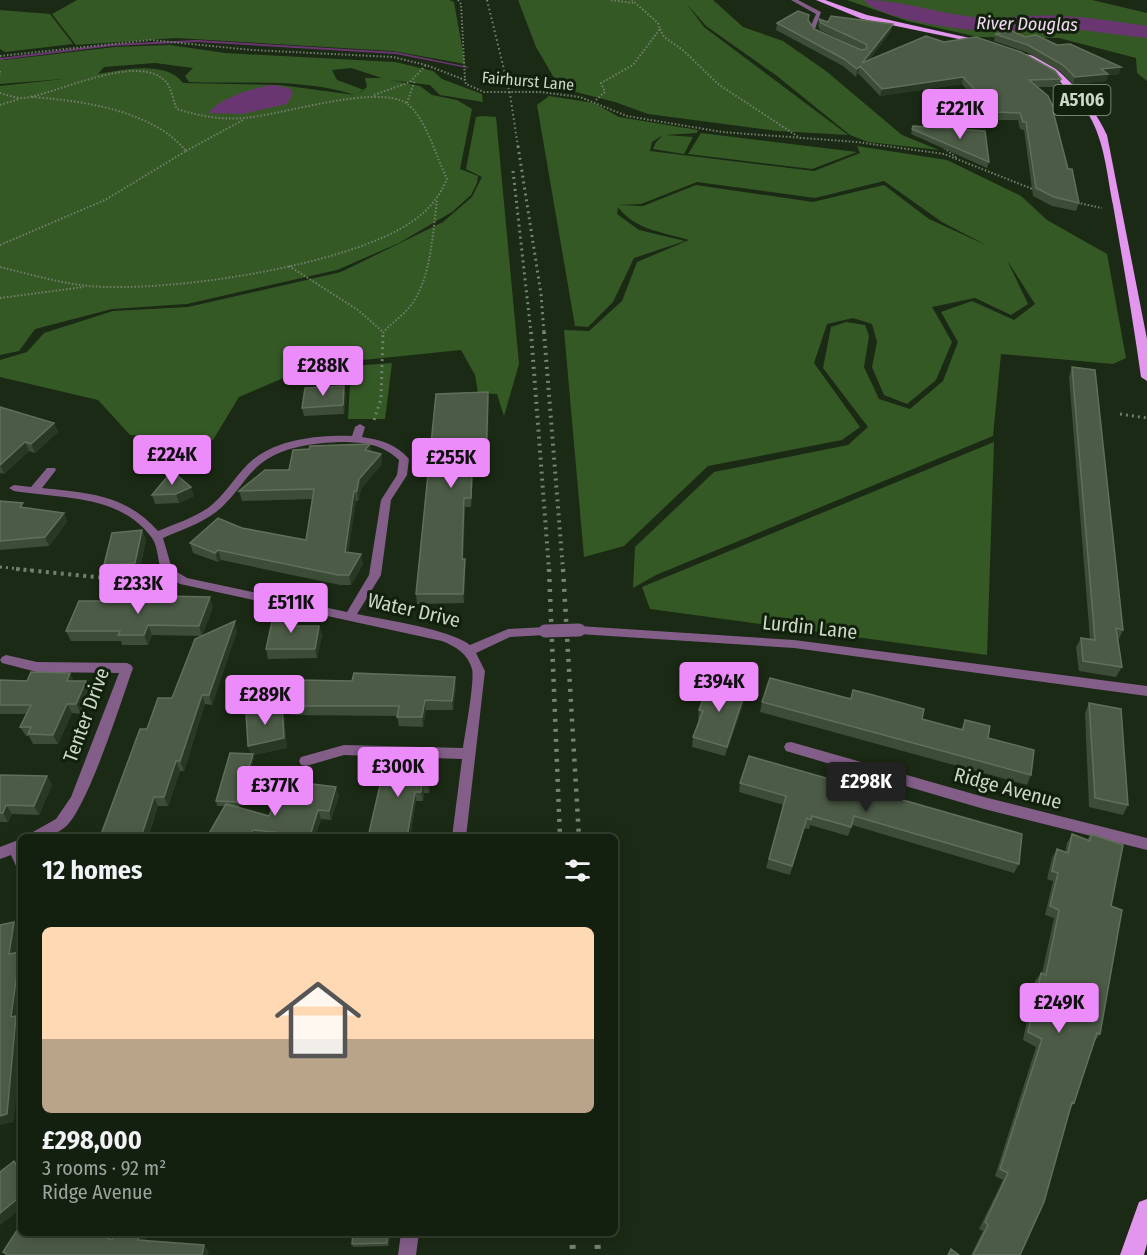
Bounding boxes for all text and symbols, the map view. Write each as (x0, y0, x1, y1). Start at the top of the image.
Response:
water label: River Douglas (976, 12, 1078, 36)
street label: Fairhurst Lane (481, 67, 575, 95)
road number: A5106 (1054, 85, 1110, 115)
pin: £221K (918, 89, 1002, 140)
text: £221K (936, 96, 984, 120)
pin: £288K (281, 346, 365, 397)
text: £288K (297, 353, 349, 377)
pin: £224K (130, 435, 214, 486)
pin: £255K (409, 438, 493, 489)
text: £224K (147, 442, 197, 466)
text: £255K (426, 445, 476, 469)
pin: £233K (96, 564, 180, 615)
text: £233K (113, 571, 163, 595)
pin: £511K (249, 583, 333, 634)
street label: Water Drive (365, 588, 463, 632)
text: £511K (268, 590, 314, 614)
street label: Lurdin Lane (761, 610, 859, 644)
pin: £394K (677, 662, 761, 713)
street label: Tenter Drive (58, 665, 114, 765)
text: £394K (693, 669, 745, 693)
pin: £289K (223, 675, 307, 726)
text: £289K (239, 682, 291, 706)
pin: £300K (356, 747, 440, 798)
text: £300K (372, 754, 424, 778)
pin: £298K (824, 762, 908, 813)
street label: Ridge Avenue (952, 762, 1064, 814)
pin: £377K (233, 766, 317, 817)
text: £298K (840, 769, 892, 793)
text: £377K (251, 773, 299, 797)
icon: filters (561, 854, 594, 887)
text: 12 homes (42, 855, 142, 886)
icon: home (264, 966, 372, 1074)
pin: £249K (1017, 983, 1101, 1034)
text: £249K (1034, 990, 1084, 1014)
text: £298,000 (42, 1125, 142, 1156)
text: 3 rooms · 92 m² (42, 1156, 166, 1180)
text: Ridge Avenue (42, 1180, 152, 1204)

